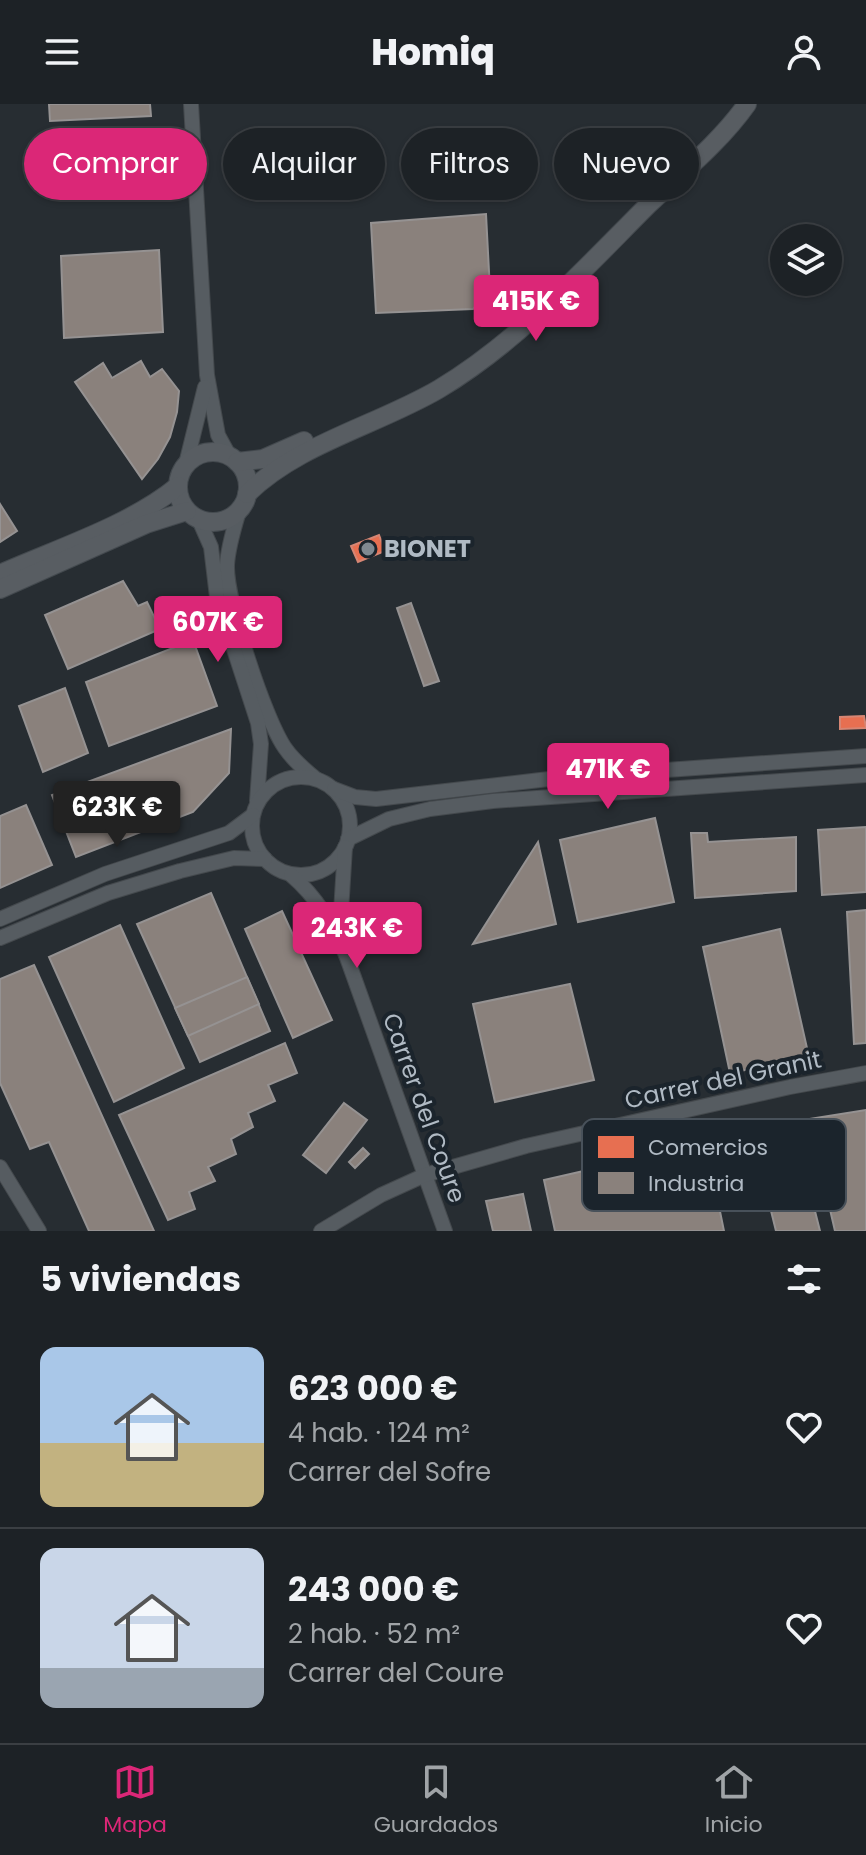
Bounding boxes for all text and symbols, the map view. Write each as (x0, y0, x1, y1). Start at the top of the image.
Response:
text: Homiq (371, 27, 495, 78)
icon: menu (40, 30, 84, 74)
icon: person (782, 30, 826, 74)
chip: Comprar (24, 128, 207, 200)
chip: Alquilar (223, 128, 385, 200)
chip: Filtros (401, 128, 538, 200)
chip: Nuevo (554, 128, 699, 200)
map controls (770, 224, 842, 296)
button: layers (770, 224, 842, 296)
pin: 415K € (471, 275, 601, 343)
text: 415K € (492, 283, 580, 319)
place label: BIONET (384, 532, 471, 565)
marker: BIONET (359, 540, 377, 558)
pin: 607K € (153, 596, 283, 664)
text: 607K € (172, 604, 264, 640)
pin: 471K € (543, 743, 673, 811)
text: 471K € (565, 751, 651, 787)
pin: 623K € (52, 781, 182, 849)
text: 623K € (71, 789, 163, 825)
pin: 243K € (292, 902, 422, 970)
text: 243K € (311, 910, 403, 946)
street label: Carrer del Coure (375, 1008, 474, 1207)
street label: Carrer del Granit (622, 1043, 824, 1116)
legend (582, 1119, 846, 1211)
text: Comercios (648, 1132, 768, 1163)
text: Industria (648, 1168, 744, 1199)
text: 5 viviendas (40, 1255, 241, 1303)
icon: filters (782, 1257, 826, 1301)
text: 623 000 € (288, 1364, 458, 1412)
icon: home (104, 1379, 200, 1475)
icon: heart (782, 1405, 826, 1449)
text: 4 hab. · 124 m² (288, 1415, 470, 1451)
text: Carrer del Sofre (288, 1454, 491, 1490)
text: 243 000 € (288, 1565, 459, 1613)
icon: home (104, 1580, 200, 1676)
icon: heart (782, 1606, 826, 1650)
text: 2 hab. · 52 m² (288, 1616, 460, 1652)
text: Carrer del Coure (288, 1655, 504, 1691)
tab: Mapa (103, 1760, 167, 1841)
tab: Guardados (374, 1760, 498, 1841)
tab: Inicio (705, 1760, 763, 1841)

